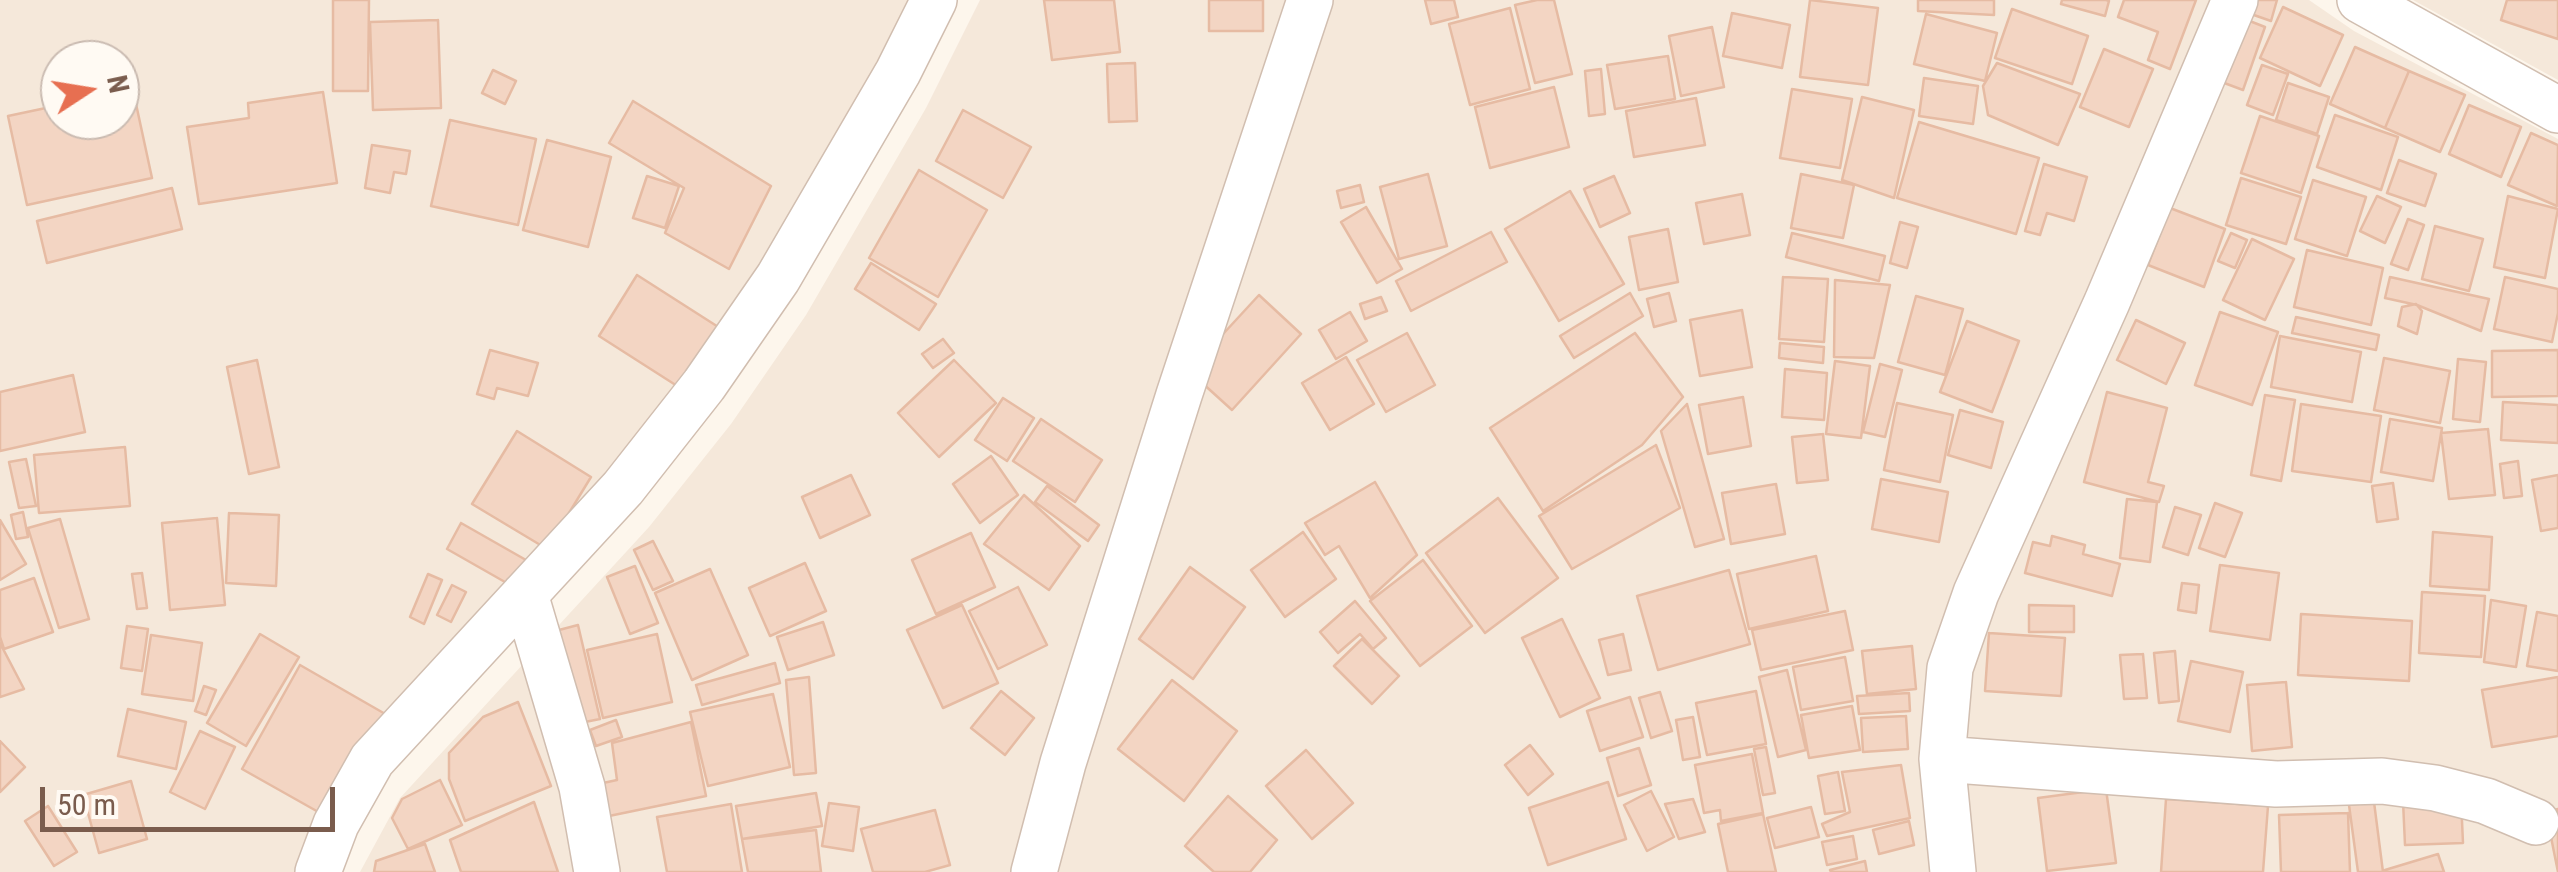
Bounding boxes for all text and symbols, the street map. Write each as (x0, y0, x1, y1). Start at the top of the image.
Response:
north arrow (40, 40, 140, 140)
text: N (100, 72, 136, 96)
scale bar (45, 767, 340, 829)
text: 50 m (57, 787, 116, 822)

